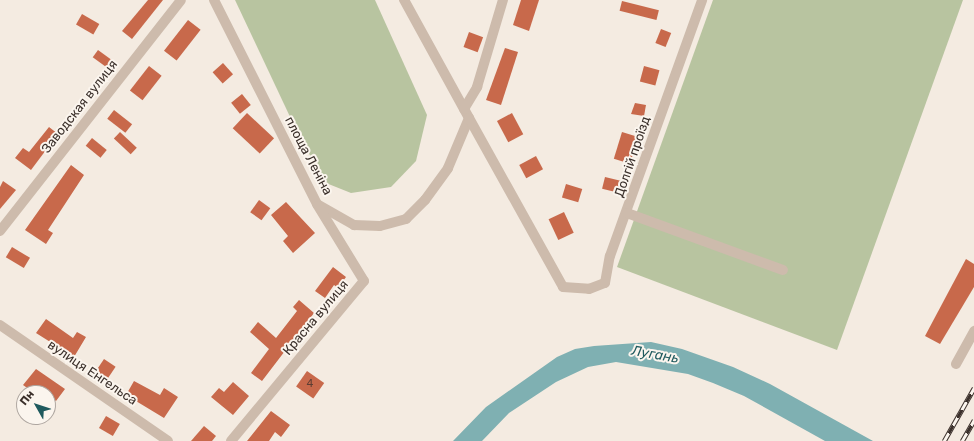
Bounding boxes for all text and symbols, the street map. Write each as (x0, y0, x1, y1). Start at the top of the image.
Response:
street label: Заводская вулиця (39, 57, 121, 157)
street label: площа Леніна (281, 114, 335, 198)
street label: Долгій проїзд (612, 115, 654, 199)
street label: Красна вулиця (280, 277, 352, 359)
street label: вулиця Енгельса (44, 337, 140, 409)
water label: Лугань (630, 343, 680, 367)
house number: 4 (307, 377, 313, 391)
north arrow (16, 385, 56, 425)
text: Пн (17, 388, 37, 408)

